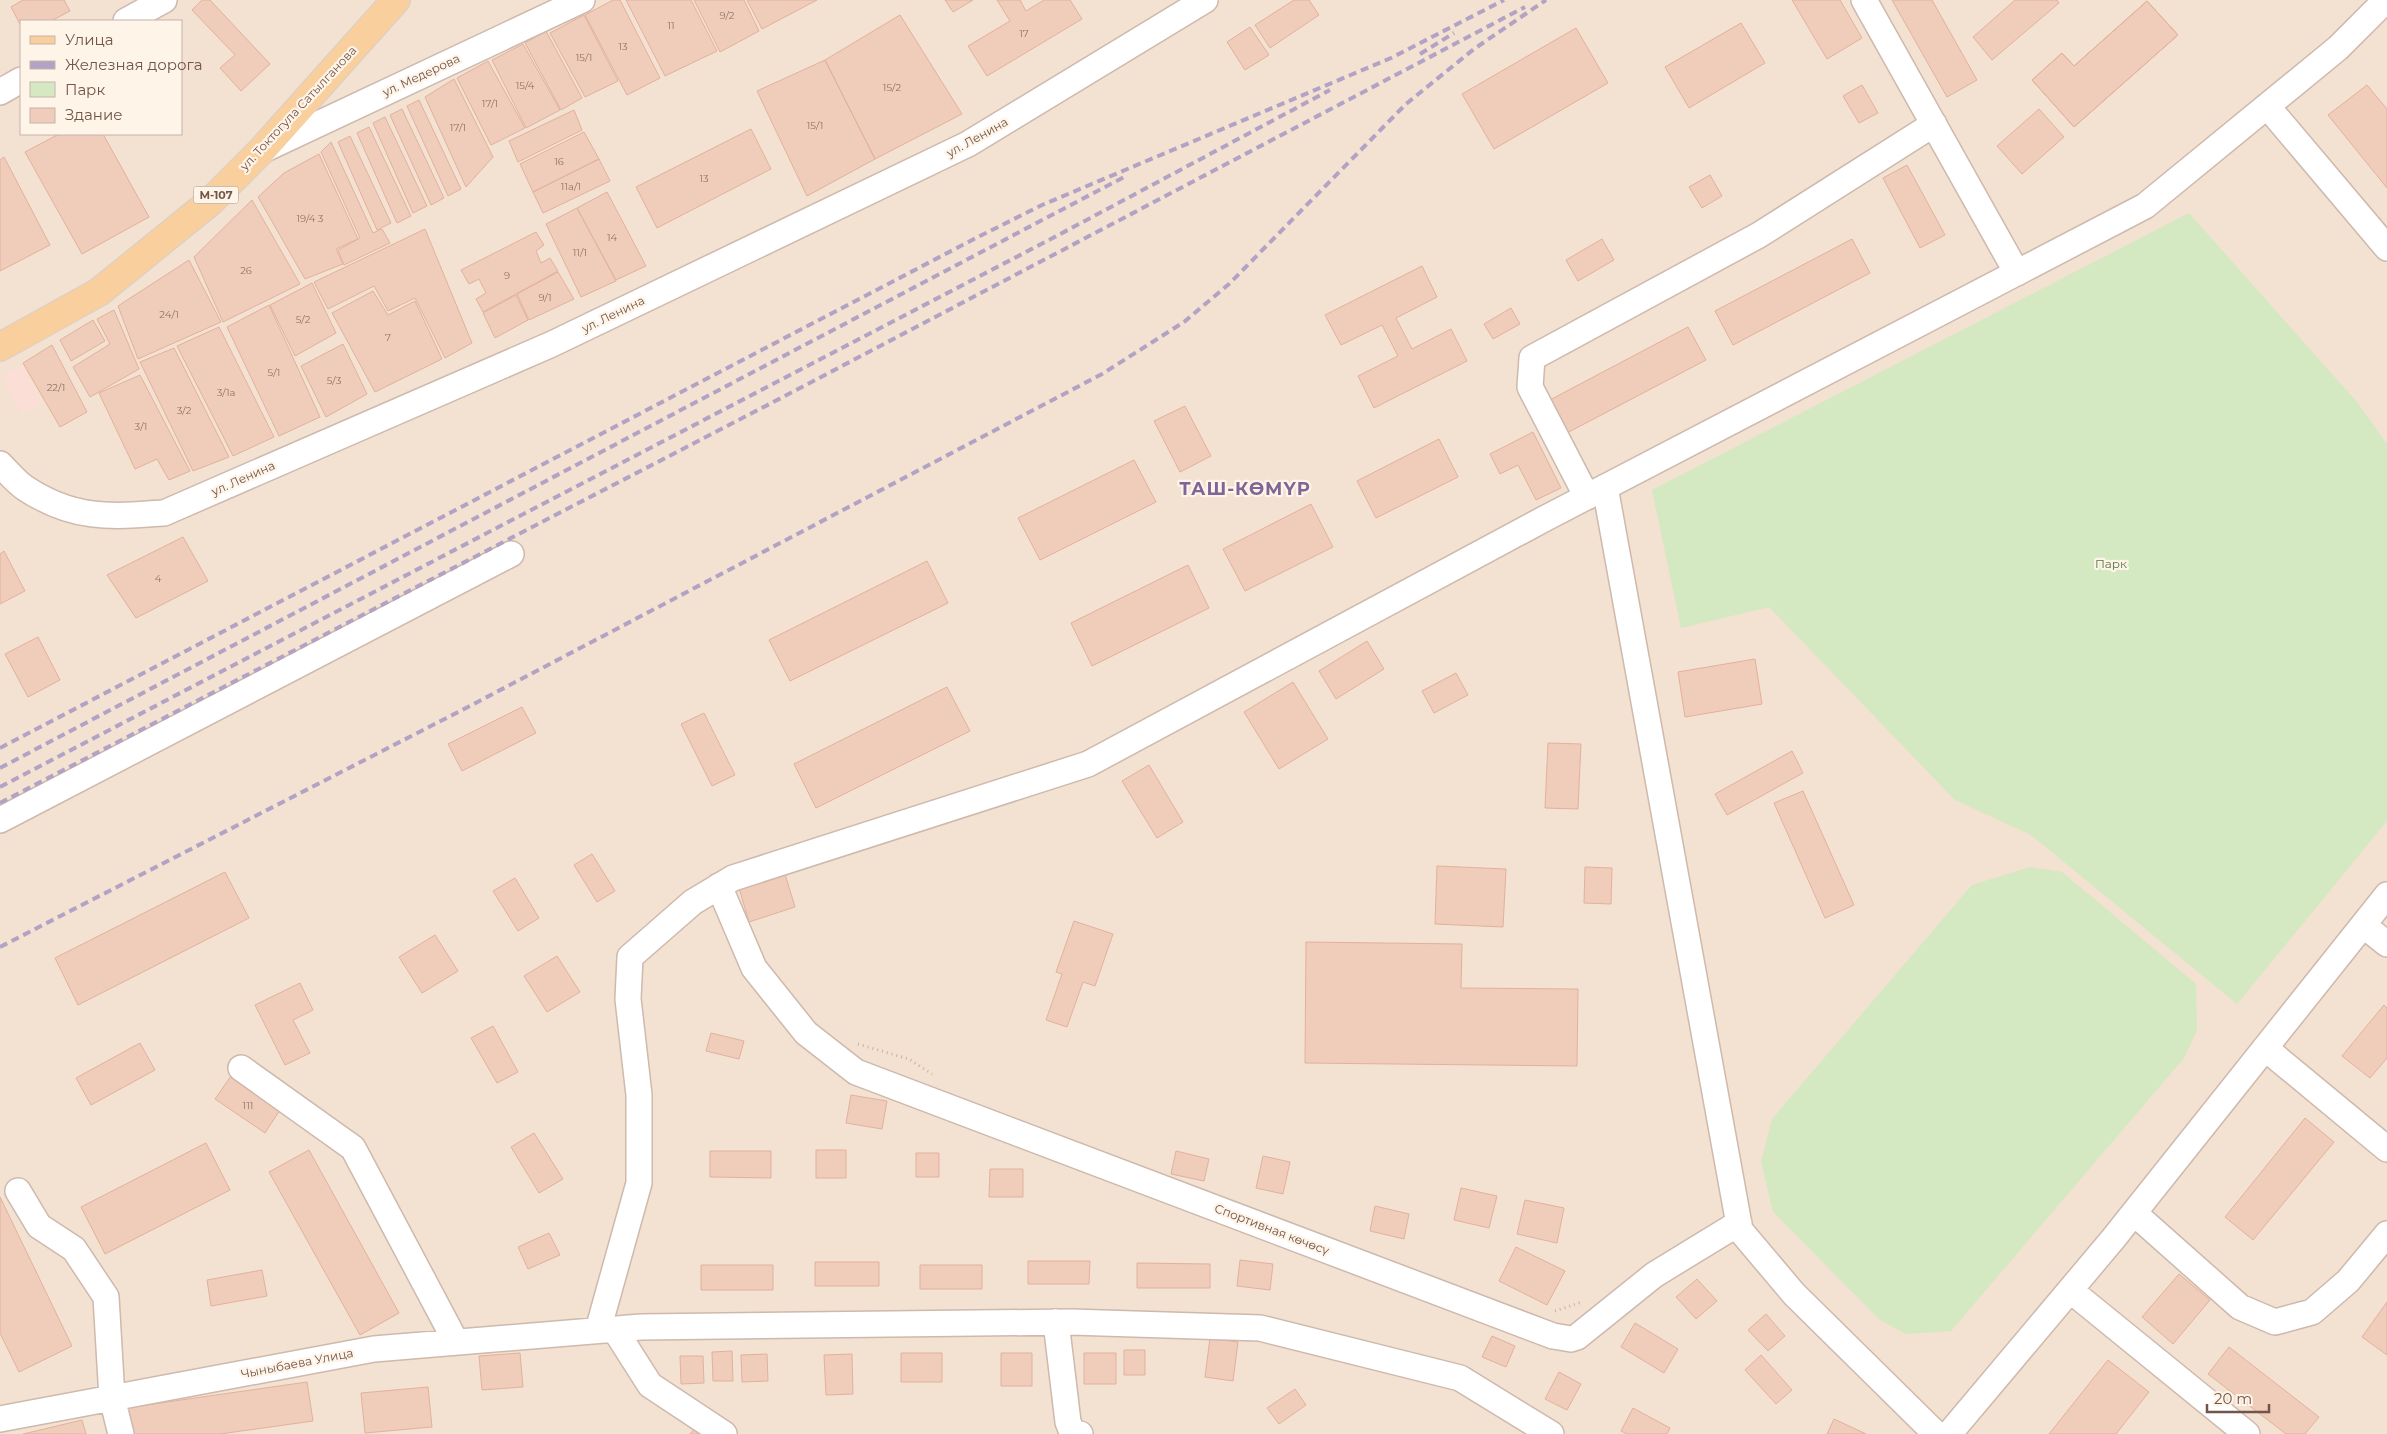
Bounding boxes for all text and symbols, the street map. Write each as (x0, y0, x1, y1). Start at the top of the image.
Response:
house number: 9/2 (720, 9, 735, 22)
house number: 11 (667, 19, 675, 32)
legend (20, 20, 182, 135)
house number: 17 (1019, 27, 1029, 40)
text: Улица (65, 30, 113, 49)
house number: 13 (618, 40, 628, 53)
street label: ул. Токтогула Сатылганова (236, 43, 360, 174)
street label: ул. Медерова (379, 50, 462, 100)
house number: 15/1 (576, 51, 592, 64)
text: Железная дорога (65, 55, 202, 74)
house number: 15/4 (516, 79, 535, 92)
text: Парк (65, 80, 105, 99)
house number: 15/2 (883, 81, 901, 94)
house number: 17/1 (482, 97, 498, 110)
text: Здание (65, 105, 123, 124)
street label: ул. Ленина (943, 114, 1010, 161)
house number: 15/1 (807, 119, 823, 132)
house number: 17/1 (450, 121, 466, 134)
house number: 16 (554, 155, 564, 168)
house number: 13 (699, 172, 709, 185)
house number: 11а/1 (561, 180, 581, 193)
road number: М-107 (194, 186, 238, 204)
house number: 19/4 3 (296, 212, 324, 225)
house number: 14 (607, 231, 617, 244)
house number: 11/1 (573, 246, 587, 259)
house number: 26 (240, 264, 252, 277)
house number: 9 (504, 269, 510, 282)
house number: 9/1 (538, 291, 552, 304)
street label: ул. Ленина (578, 292, 647, 336)
house number: 24/1 (159, 308, 179, 321)
house number: 5/2 (296, 313, 311, 326)
house number: 7 (385, 331, 391, 344)
house number: 5/1 (268, 366, 280, 379)
house number: 5/3 (327, 374, 342, 387)
house number: 22/1 (47, 381, 65, 394)
house number: 3/1а (217, 386, 235, 399)
house number: 3/2 (177, 404, 192, 417)
house number: 3/1 (135, 420, 147, 433)
street label: ул. Ленина (208, 457, 277, 499)
district label: ТАШ-КӨМҮР (1179, 478, 1311, 500)
park label: Парк (2095, 556, 2127, 571)
house number: 4 (155, 572, 162, 585)
house number: 111 (243, 1099, 253, 1112)
street label: Спортивная көчөсү (1213, 1200, 1332, 1258)
street label: Чыныбаева Улица (240, 1345, 354, 1381)
scale bar (2207, 1382, 2270, 1414)
text: 20 m (2214, 1389, 2252, 1408)

